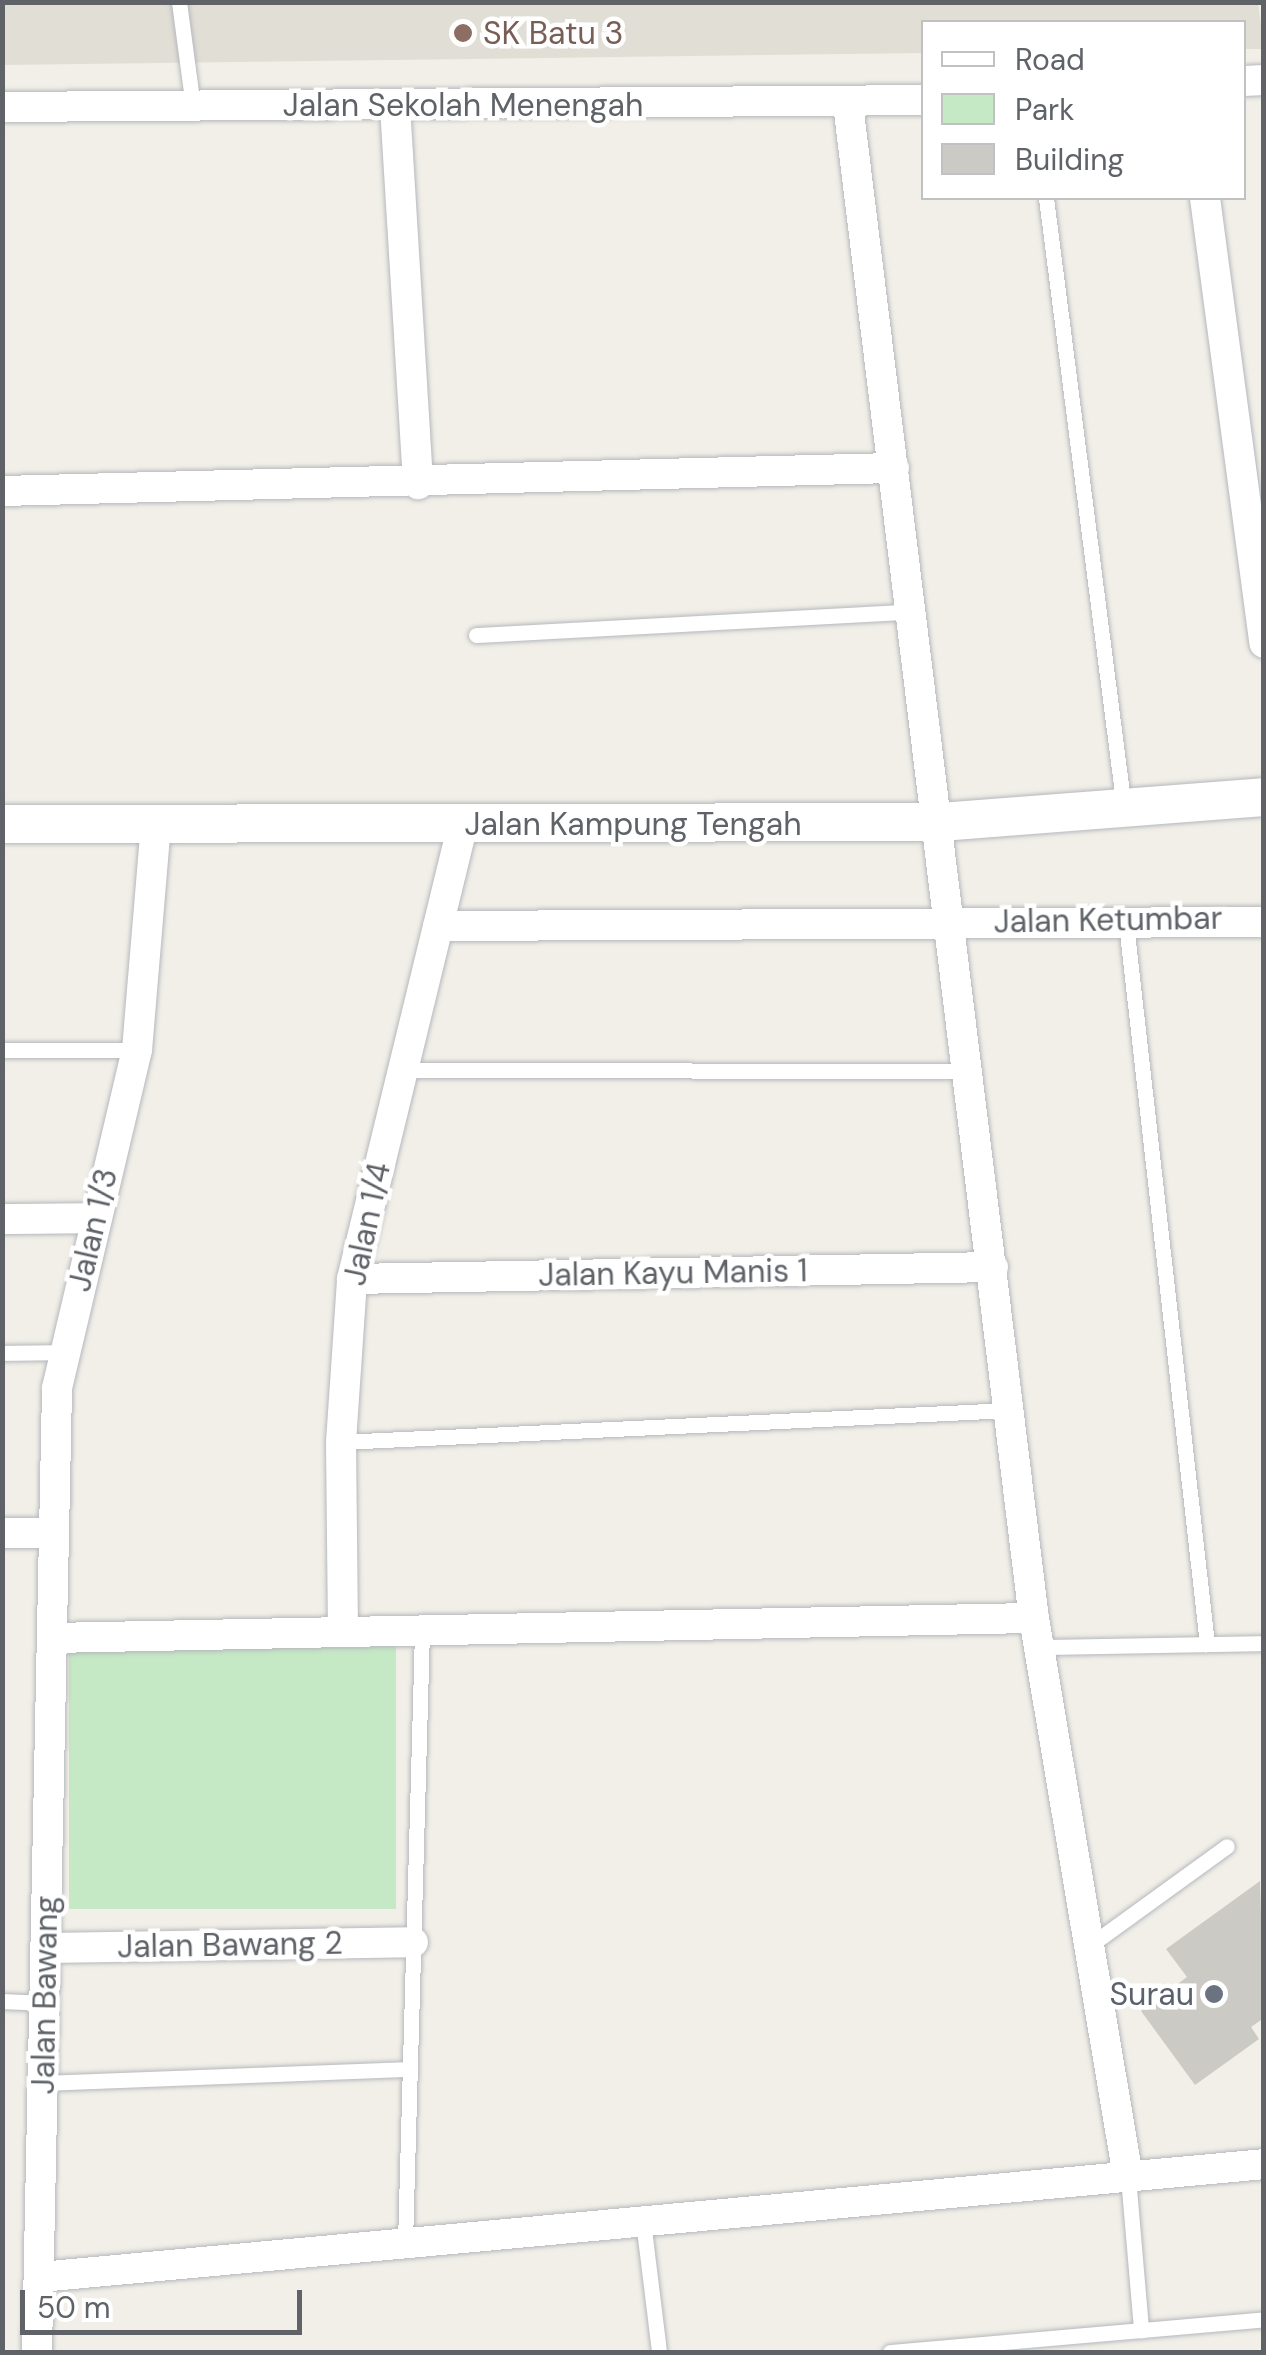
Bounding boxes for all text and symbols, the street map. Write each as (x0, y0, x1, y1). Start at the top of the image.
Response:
place label: SK Batu 3 (483, 14, 623, 52)
legend (921, 20, 1246, 200)
marker: SK Batu 3 (452, 22, 474, 44)
text: Road (1015, 40, 1085, 79)
street label: Jalan Sekolah Menengah (283, 86, 643, 124)
text: Park (1015, 90, 1074, 129)
text: Building (1015, 140, 1124, 179)
street label: Jalan Kampung Tengah (464, 805, 802, 843)
street label: Jalan Ketumbar (993, 899, 1223, 941)
street label: Jalan 1/4 (335, 1159, 399, 1289)
street label: Jalan 1/3 (60, 1165, 126, 1295)
street label: Jalan Kayu Manis 1 (538, 1251, 808, 1295)
street label: Jalan Bawang (24, 1895, 66, 2095)
street label: Jalan Bawang 2 (117, 1924, 343, 1966)
place label: Surau (1110, 1975, 1194, 2013)
marker: Surau (1203, 1983, 1225, 2005)
scale bar (25, 2270, 308, 2332)
text: 50 m (37, 2288, 111, 2327)

